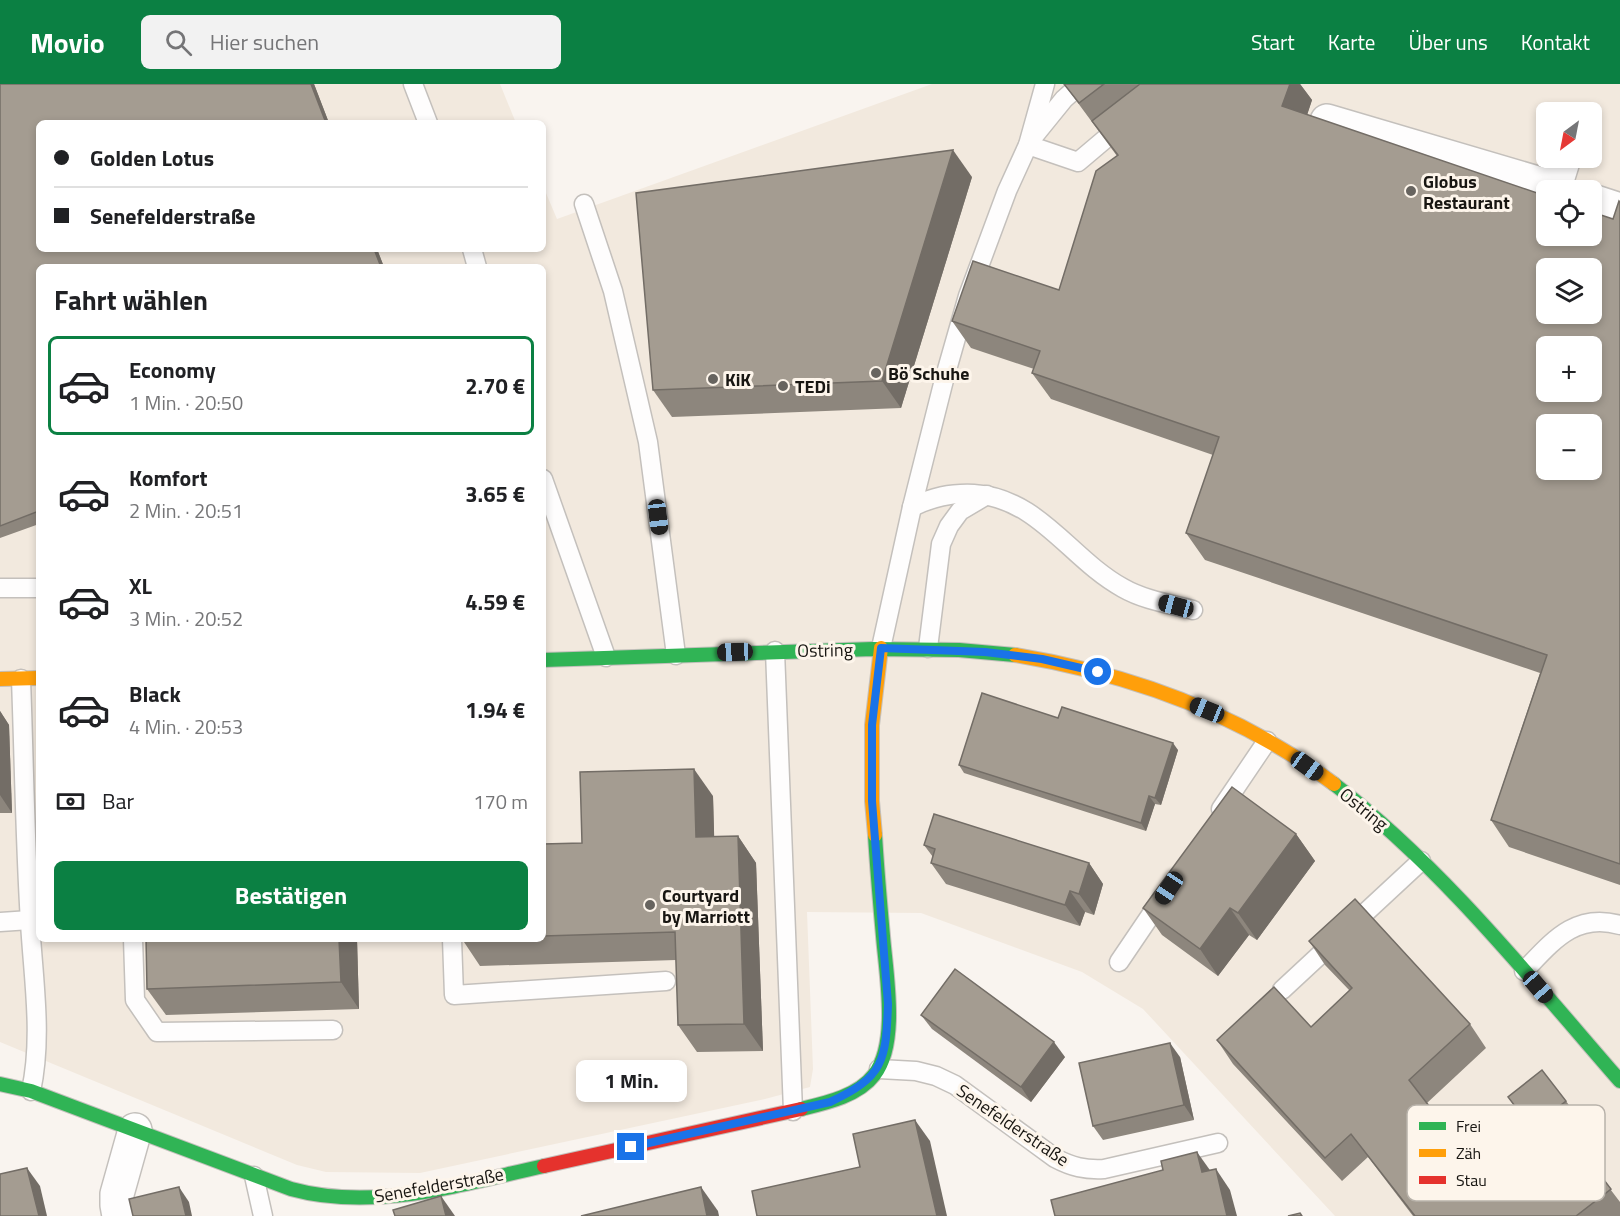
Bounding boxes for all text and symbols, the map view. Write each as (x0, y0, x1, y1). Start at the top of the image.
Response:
search box (141, 15, 561, 69)
text: Movio (30, 21, 105, 64)
text: Hier suchen (210, 25, 319, 59)
icon: search (162, 26, 195, 59)
text: Start (1251, 26, 1295, 58)
text: Karte (1328, 26, 1375, 58)
text: Über uns (1408, 26, 1488, 58)
text: Kontakt (1521, 26, 1590, 58)
north arrow (1536, 102, 1602, 168)
map controls (1536, 102, 1602, 480)
text: Golden Lotus (90, 141, 214, 175)
place label: Globus Restaurant (1423, 168, 1510, 216)
button: locate (1536, 180, 1602, 246)
marker: Globus Restaurant (1404, 184, 1418, 198)
text: Senefelderstraße (90, 199, 255, 233)
button: layers (1536, 258, 1602, 324)
text: Fahrt wählen (54, 279, 208, 320)
button: + (1536, 336, 1602, 402)
text: Economy (129, 353, 216, 387)
icon: car (57, 359, 111, 413)
place label: Bö Schuhe (888, 360, 969, 387)
place label: KiK (725, 366, 751, 393)
marker: Bö Schuhe (869, 366, 883, 380)
text: 2.70 € (465, 369, 525, 403)
marker: KiK (706, 372, 720, 386)
place label: TEDi (795, 373, 831, 400)
marker: TEDi (776, 379, 790, 393)
text: 1 Min. · 20:50 (129, 387, 243, 418)
button: − (1536, 414, 1602, 480)
text: Komfort (129, 461, 208, 495)
icon: car (57, 467, 111, 521)
text: 3.65 € (465, 477, 525, 511)
text: 2 Min. · 20:51 (129, 495, 243, 526)
car (647, 498, 669, 536)
text: XL (129, 569, 152, 603)
icon: car (57, 575, 111, 629)
text: 4.59 € (465, 585, 525, 619)
car (1156, 593, 1196, 619)
text: 3 Min. · 20:52 (129, 603, 243, 634)
street label: Ostring (797, 636, 853, 664)
car (717, 642, 753, 662)
route start (1084, 658, 1111, 685)
text: Black (129, 677, 181, 711)
icon: car (57, 683, 111, 737)
text: 1.94 € (465, 693, 525, 727)
car (1187, 695, 1227, 725)
text: 4 Min. · 20:53 (129, 711, 243, 742)
car (1287, 748, 1327, 784)
street label: Ostring (1334, 781, 1394, 837)
text: Bar (102, 784, 134, 818)
icon: cash (54, 785, 87, 818)
text: 170 m (473, 786, 528, 817)
button: Bestätigen (54, 861, 528, 930)
car (1151, 868, 1187, 908)
place label: Courtyard by Marriott (662, 882, 750, 930)
marker: Courtyard by Marriott (643, 898, 657, 912)
car (1519, 968, 1557, 1006)
callout: 1 Min. (576, 1060, 686, 1102)
text: 1 Min. (604, 1065, 659, 1096)
street label: Senefelderstraße (951, 1077, 1075, 1173)
legend (1407, 1105, 1605, 1201)
text: Frei (1456, 1114, 1481, 1138)
route end (617, 1133, 644, 1160)
text: Zäh (1456, 1141, 1481, 1165)
street label: Senefelderstraße (372, 1160, 506, 1210)
text: Stau (1456, 1168, 1487, 1192)

